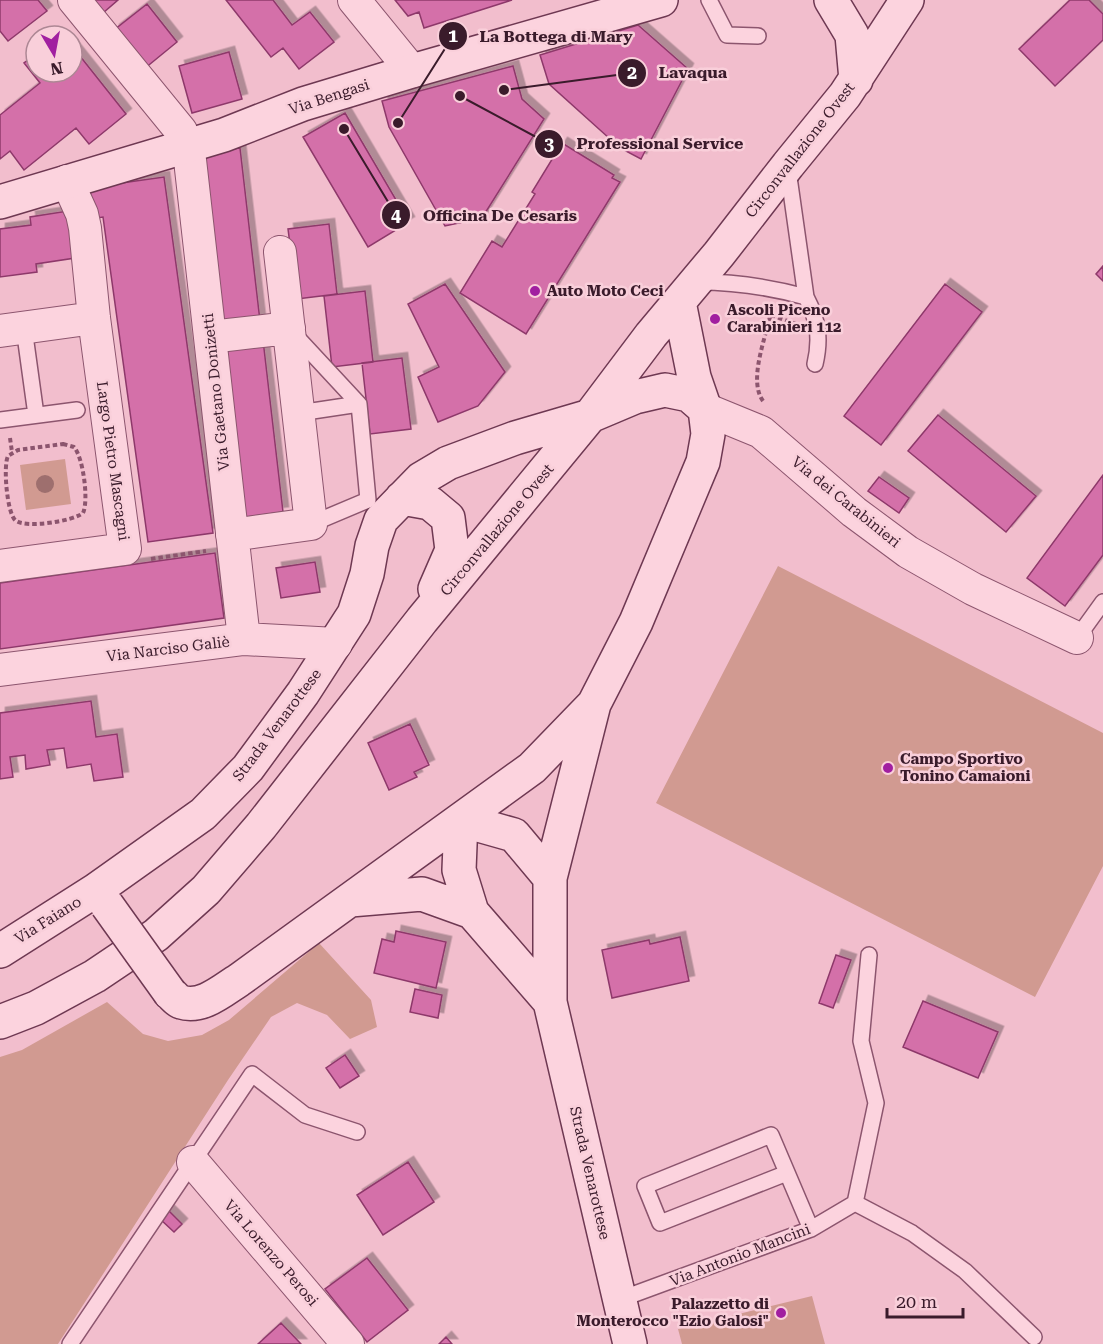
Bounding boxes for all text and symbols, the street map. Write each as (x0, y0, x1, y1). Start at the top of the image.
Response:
callout: La Bottega di Mary (438, 19, 645, 53)
north arrow (24, 24, 84, 84)
text: 1 (448, 25, 458, 46)
text: La Bottega di Mary (479, 27, 633, 46)
callout: Lavaqua (617, 56, 740, 90)
text: N (49, 58, 64, 79)
text: 2 (627, 62, 637, 83)
text: Lavaqua (659, 63, 728, 82)
street label: Via Bengasi (286, 75, 372, 118)
street label: Circonvallazione Ovest (742, 78, 859, 221)
callout: Professional Service (534, 127, 755, 161)
text: 3 (544, 133, 554, 154)
text: Professional Service (577, 134, 743, 153)
callout: Officina De Cesaris (381, 198, 589, 232)
text: 4 (391, 205, 401, 226)
text: Officina De Cesaris (423, 206, 577, 225)
place label: Auto Moto Ceci (547, 282, 663, 300)
marker: Auto Moto Ceci (528, 284, 542, 298)
place label: Ascoli Piceno Carabinieri 112 (727, 301, 841, 336)
street label: Via Gaetano Donizetti (199, 312, 233, 472)
marker: Ascoli Piceno Carabinieri 112 (708, 312, 722, 326)
street label: Largo Pietro Mascagni (93, 380, 133, 542)
street label: Via dei Carabinieri (788, 453, 904, 552)
street label: Circonvallazione Ovest (436, 460, 558, 600)
street label: Via Narciso Galiè (105, 633, 231, 665)
street label: Strada Venarottese (229, 665, 325, 785)
place label: Campo Sportivo Tonino Camaioni (900, 750, 1030, 785)
marker: Campo Sportivo Tonino Camaioni (881, 761, 895, 775)
street label: Via Faiano (11, 892, 85, 948)
street label: Strada Venarottese (566, 1105, 614, 1241)
street label: Via Lorenzo Perosi (220, 1196, 322, 1310)
street label: Via Antonio Mancini (667, 1220, 813, 1290)
scale bar (887, 1281, 964, 1319)
text: 20 m (896, 1291, 937, 1312)
place label: Palazzetto di Monterocco "Ezio Galosi" (577, 1295, 769, 1330)
marker: Palazzetto di Monterocco "Ezio Galosi" (774, 1306, 788, 1320)

